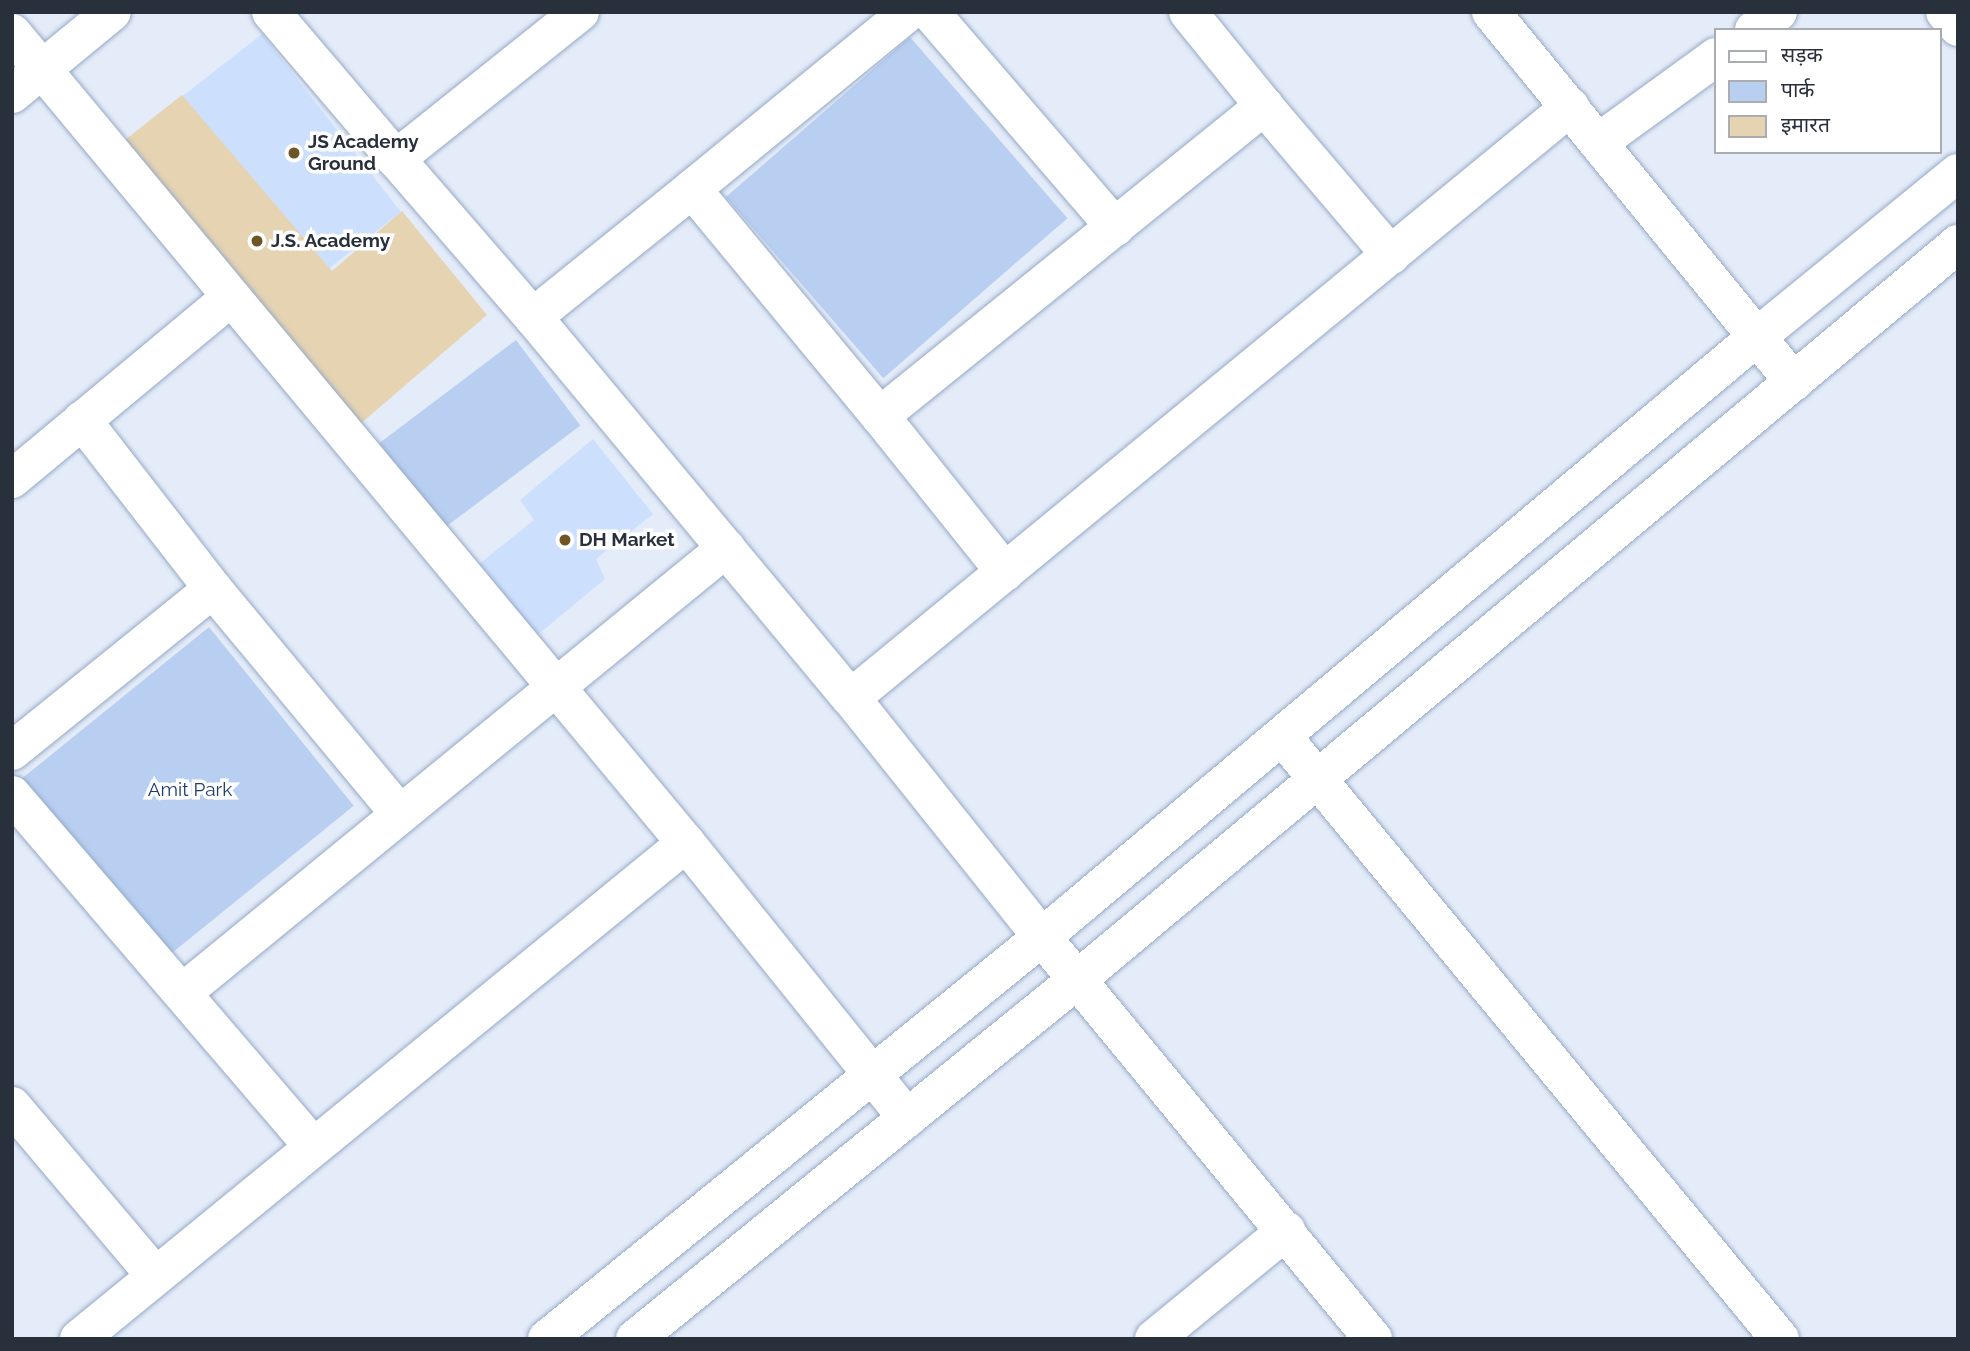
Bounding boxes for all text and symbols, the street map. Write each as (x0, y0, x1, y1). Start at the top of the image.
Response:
legend (1714, 28, 1942, 154)
text: सड़क (1781, 42, 1823, 67)
text: पार्क (1781, 77, 1815, 102)
text: इमारत (1781, 112, 1830, 137)
place label: JS Academy Ground (308, 131, 419, 175)
marker: JS Academy Ground (286, 145, 302, 161)
place label: J.S. Academy (271, 230, 391, 252)
marker: J.S. Academy (249, 233, 265, 249)
place label: DH Market (579, 529, 675, 551)
marker: DH Market (557, 532, 573, 548)
park label: Amit Park (148, 779, 232, 801)

